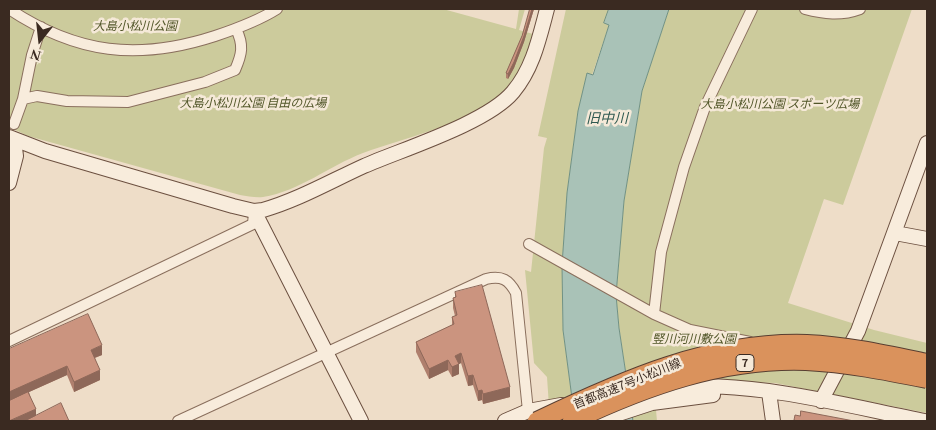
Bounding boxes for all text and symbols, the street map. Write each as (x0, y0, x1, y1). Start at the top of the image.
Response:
north arrow (15, 15, 65, 65)
park label: 大島小松川公園 (93, 18, 177, 32)
text: N (29, 46, 43, 64)
park label: 大島小松川公園 自由の広場 (180, 95, 326, 109)
park label: 大島小松川公園 スポーツ広場 (701, 96, 859, 110)
water label: 旧中川 (586, 110, 628, 126)
park label: 竪川河川敷公園 (652, 331, 736, 345)
road number: 7 (736, 354, 754, 372)
street label: 首都高速7号小松川線 (571, 355, 683, 411)

